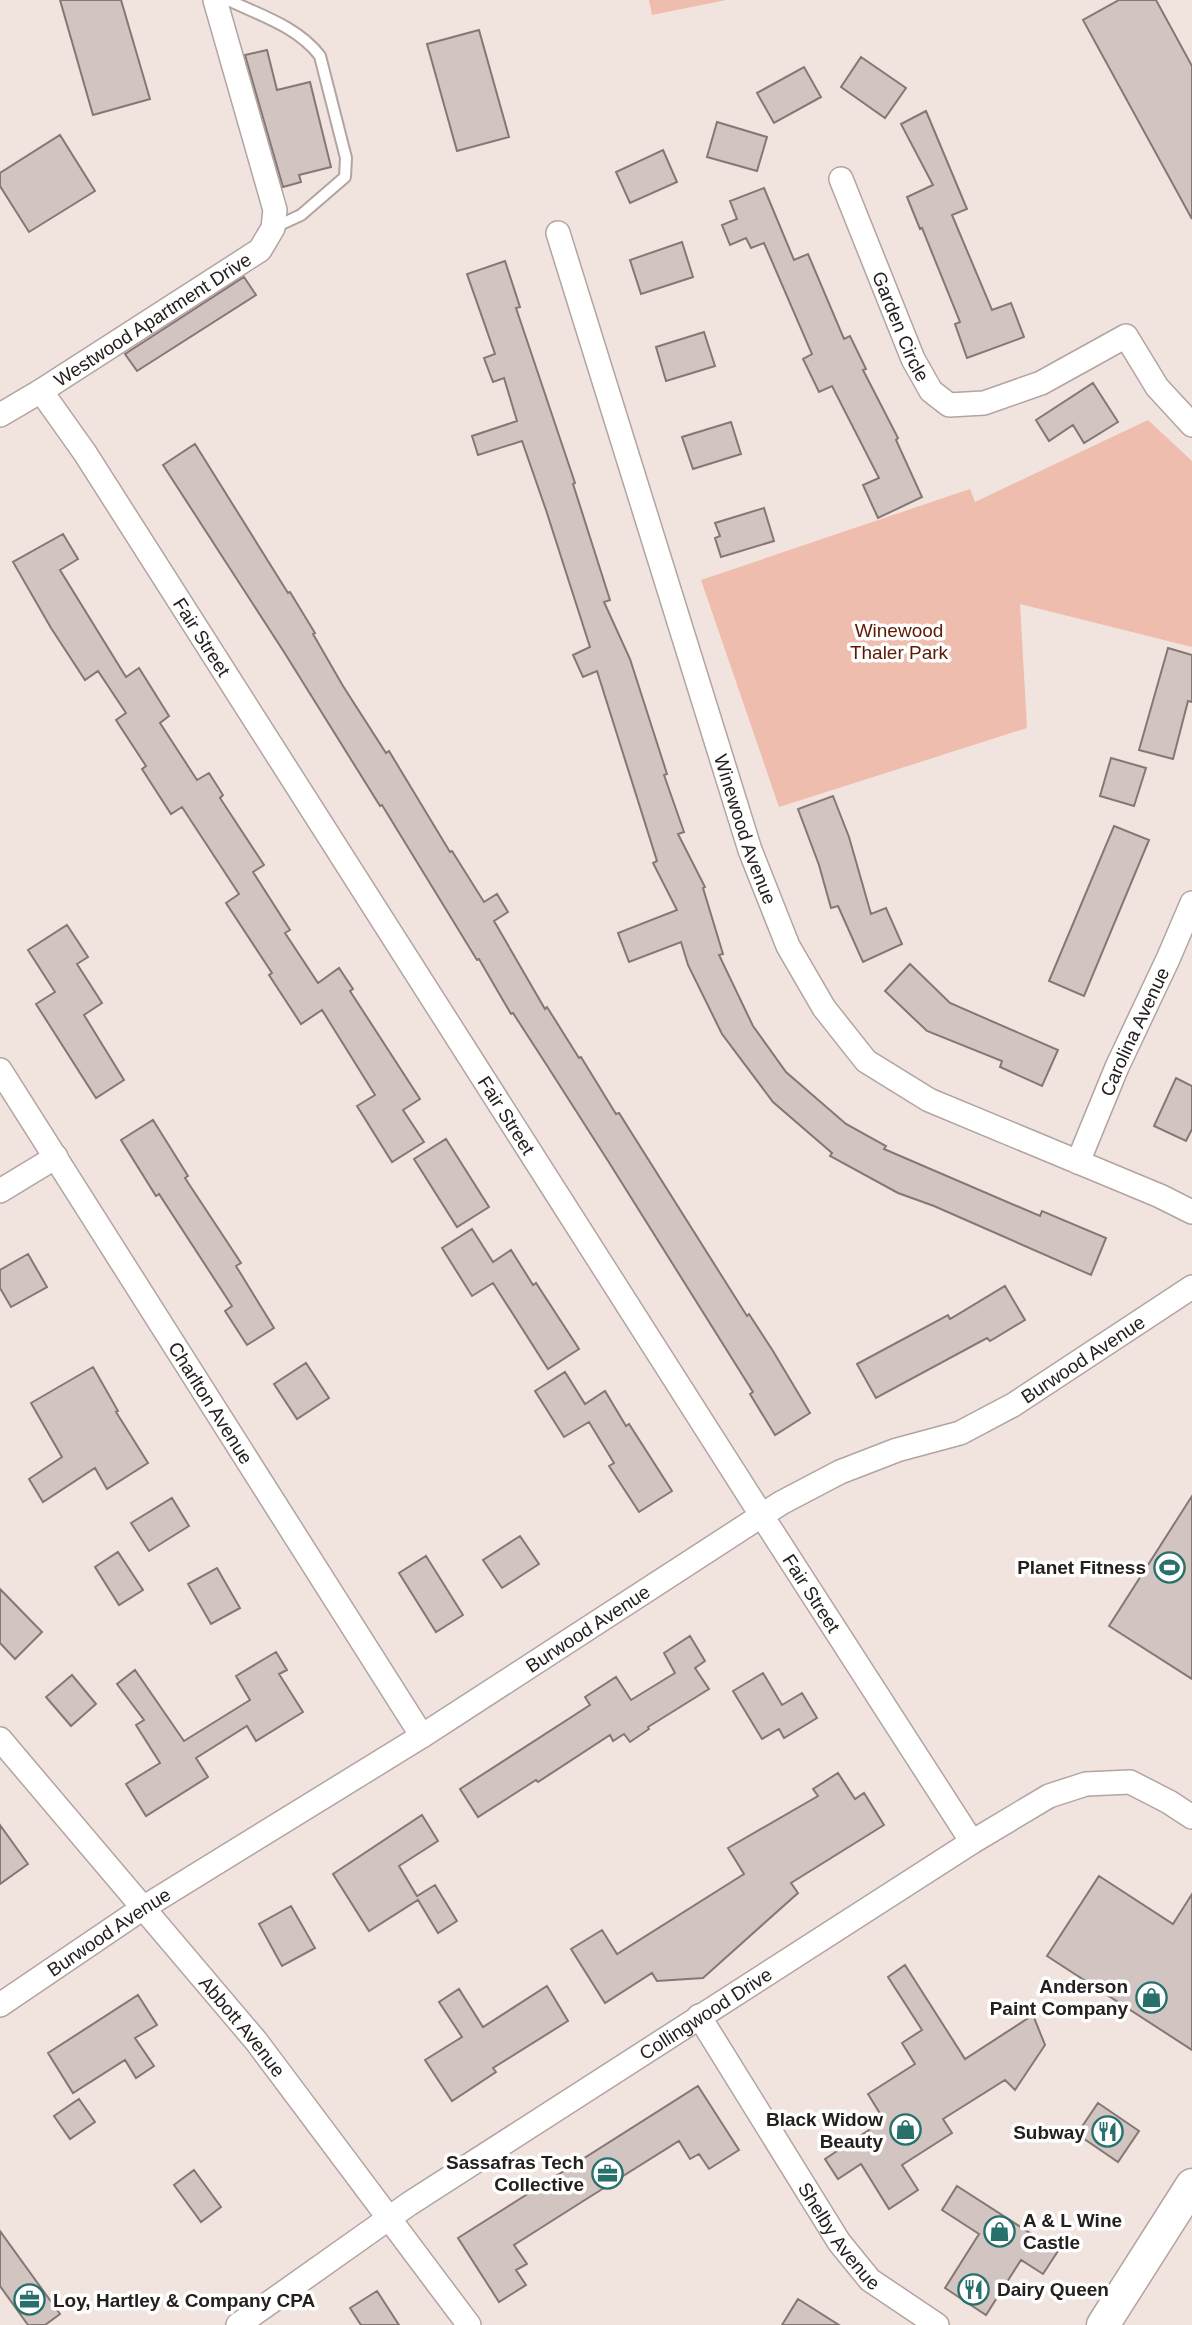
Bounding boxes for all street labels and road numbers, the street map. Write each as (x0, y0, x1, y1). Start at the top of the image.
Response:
street label: Westwood Apartment Drive (50, 248, 255, 390)
street label: Garden Circle (869, 268, 934, 385)
street label: Fair Street (169, 594, 235, 681)
street label: Winewood Avenue (710, 752, 781, 907)
street label: Carolina Avenue (1096, 964, 1173, 1099)
street label: Fair Street (474, 1072, 540, 1159)
street label: Burwood Avenue (1017, 1311, 1148, 1407)
street label: Charlton Avenue (164, 1338, 257, 1468)
street label: Fair Street (779, 1550, 845, 1637)
street label: Burwood Avenue (522, 1581, 654, 1676)
street label: Burwood Avenue (43, 1883, 174, 1980)
street label: Collingwood Drive (635, 1963, 776, 2064)
street label: Abbott Avenue (195, 1972, 289, 2081)
street label: Shelby Avenue (794, 2179, 884, 2294)

